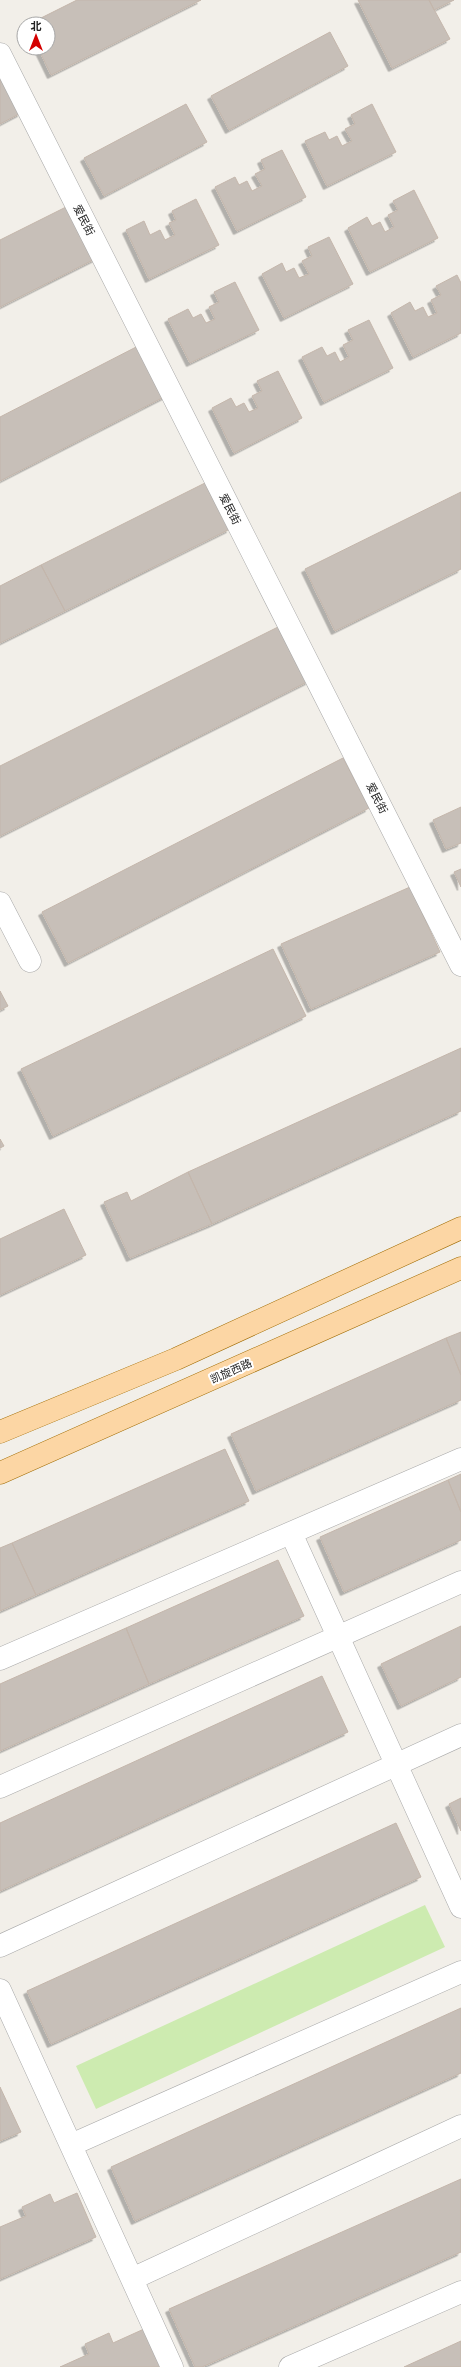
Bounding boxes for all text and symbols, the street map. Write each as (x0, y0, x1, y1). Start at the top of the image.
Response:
north arrow (16, 16, 56, 56)
text: 北 (31, 19, 42, 33)
street label: 爱民街 (70, 202, 98, 238)
street label: 爱民街 (216, 491, 244, 527)
street label: 爱民街 (363, 780, 391, 816)
street label: 凯旋西路 (208, 1356, 254, 1386)

